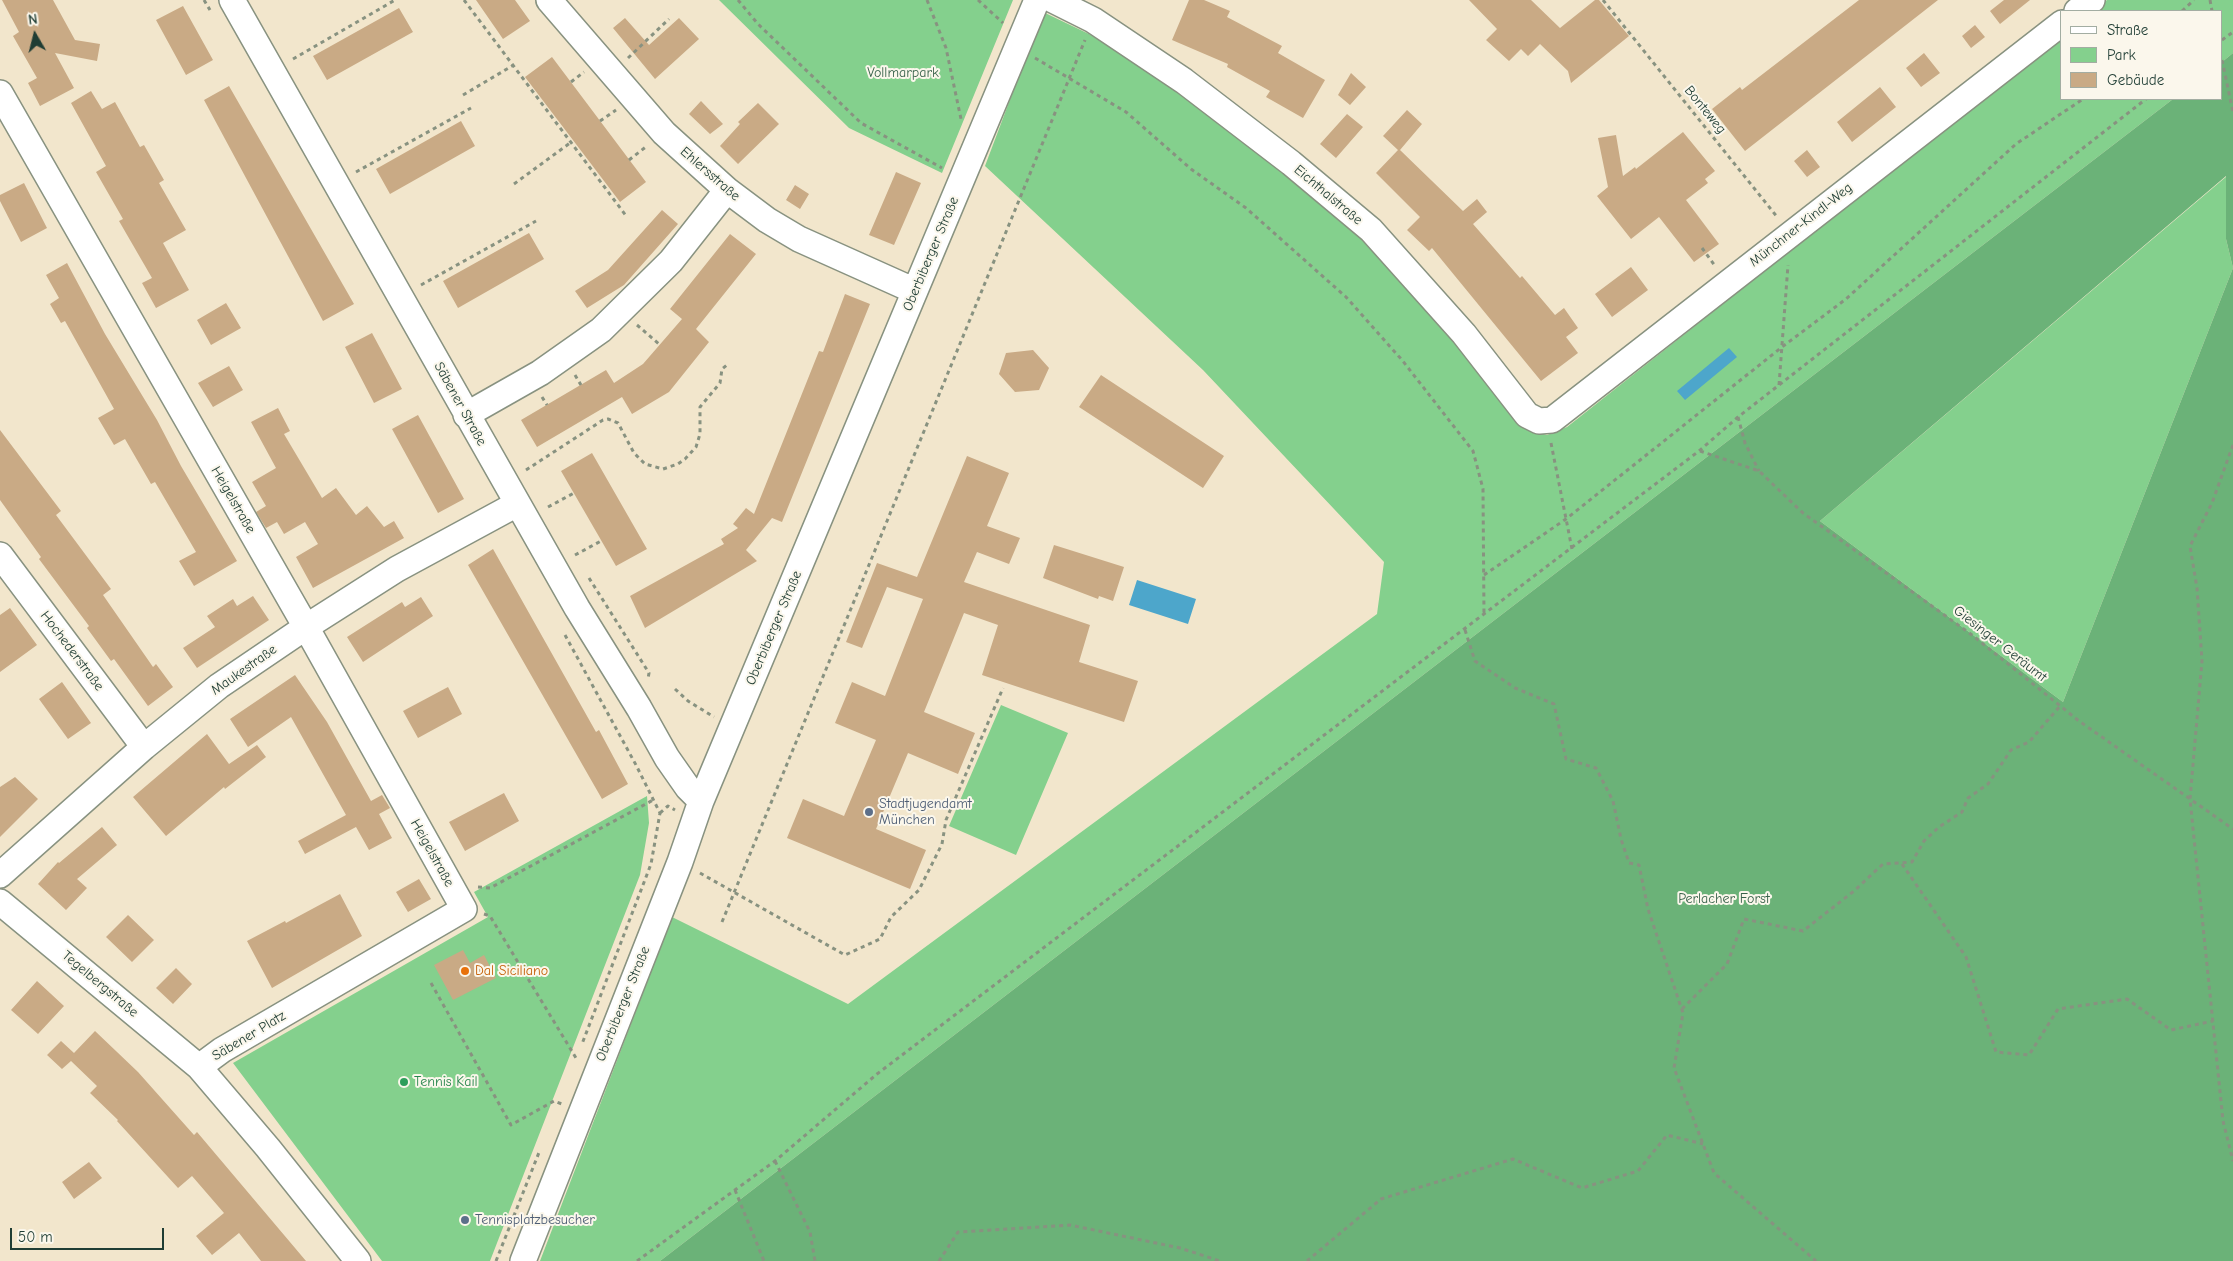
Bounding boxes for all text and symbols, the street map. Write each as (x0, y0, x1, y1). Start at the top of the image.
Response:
north arrow (10, 10, 60, 60)
legend (2060, 10, 2223, 100)
text: N (27, 11, 39, 29)
text: Straße (2107, 21, 2148, 39)
text: Park (2107, 46, 2136, 64)
park label: Vollmarpark (867, 65, 939, 81)
text: Gebäude (2107, 71, 2164, 89)
street label: Bonteweg (1681, 83, 1729, 137)
street label: Ehlersstraße (677, 143, 743, 205)
street label: Eichthalstraße (1290, 161, 1366, 229)
street label: Münchner-Kindl-Weg (1746, 179, 1856, 271)
street label: Oberbiberger Straße (899, 194, 963, 314)
street label: Säbener Straße (430, 359, 490, 449)
street label: Heigelstraße (207, 464, 259, 536)
street label: Oberbiberger Straße (742, 568, 806, 688)
street label: Giesinger Geräumt (1950, 602, 2050, 686)
street label: Hochederstraße (37, 608, 107, 694)
street label: Maukestraße (208, 641, 280, 699)
place label: Stadtjugendamt München (879, 796, 972, 829)
marker: Stadtjugendamt München (863, 806, 875, 818)
street label: Heigelstraße (407, 816, 457, 890)
park label: Perlacher Forst (1678, 891, 1770, 907)
street label: Oberbiberger Straße (592, 944, 654, 1064)
street label: Tegelbergstraße (58, 947, 142, 1021)
place label: Dal Siciliano (475, 963, 548, 979)
marker: Dal Siciliano (459, 965, 471, 977)
street label: Säbener Platz (209, 1008, 289, 1064)
place label: Tennis Kail (414, 1074, 478, 1090)
marker: Tennis Kail (398, 1076, 410, 1088)
place label: Tennisplatzbesucher (475, 1212, 595, 1228)
marker: Tennisplatzbesucher (459, 1214, 471, 1226)
scale bar (12, 1218, 166, 1250)
text: 50 m (18, 1228, 53, 1246)

